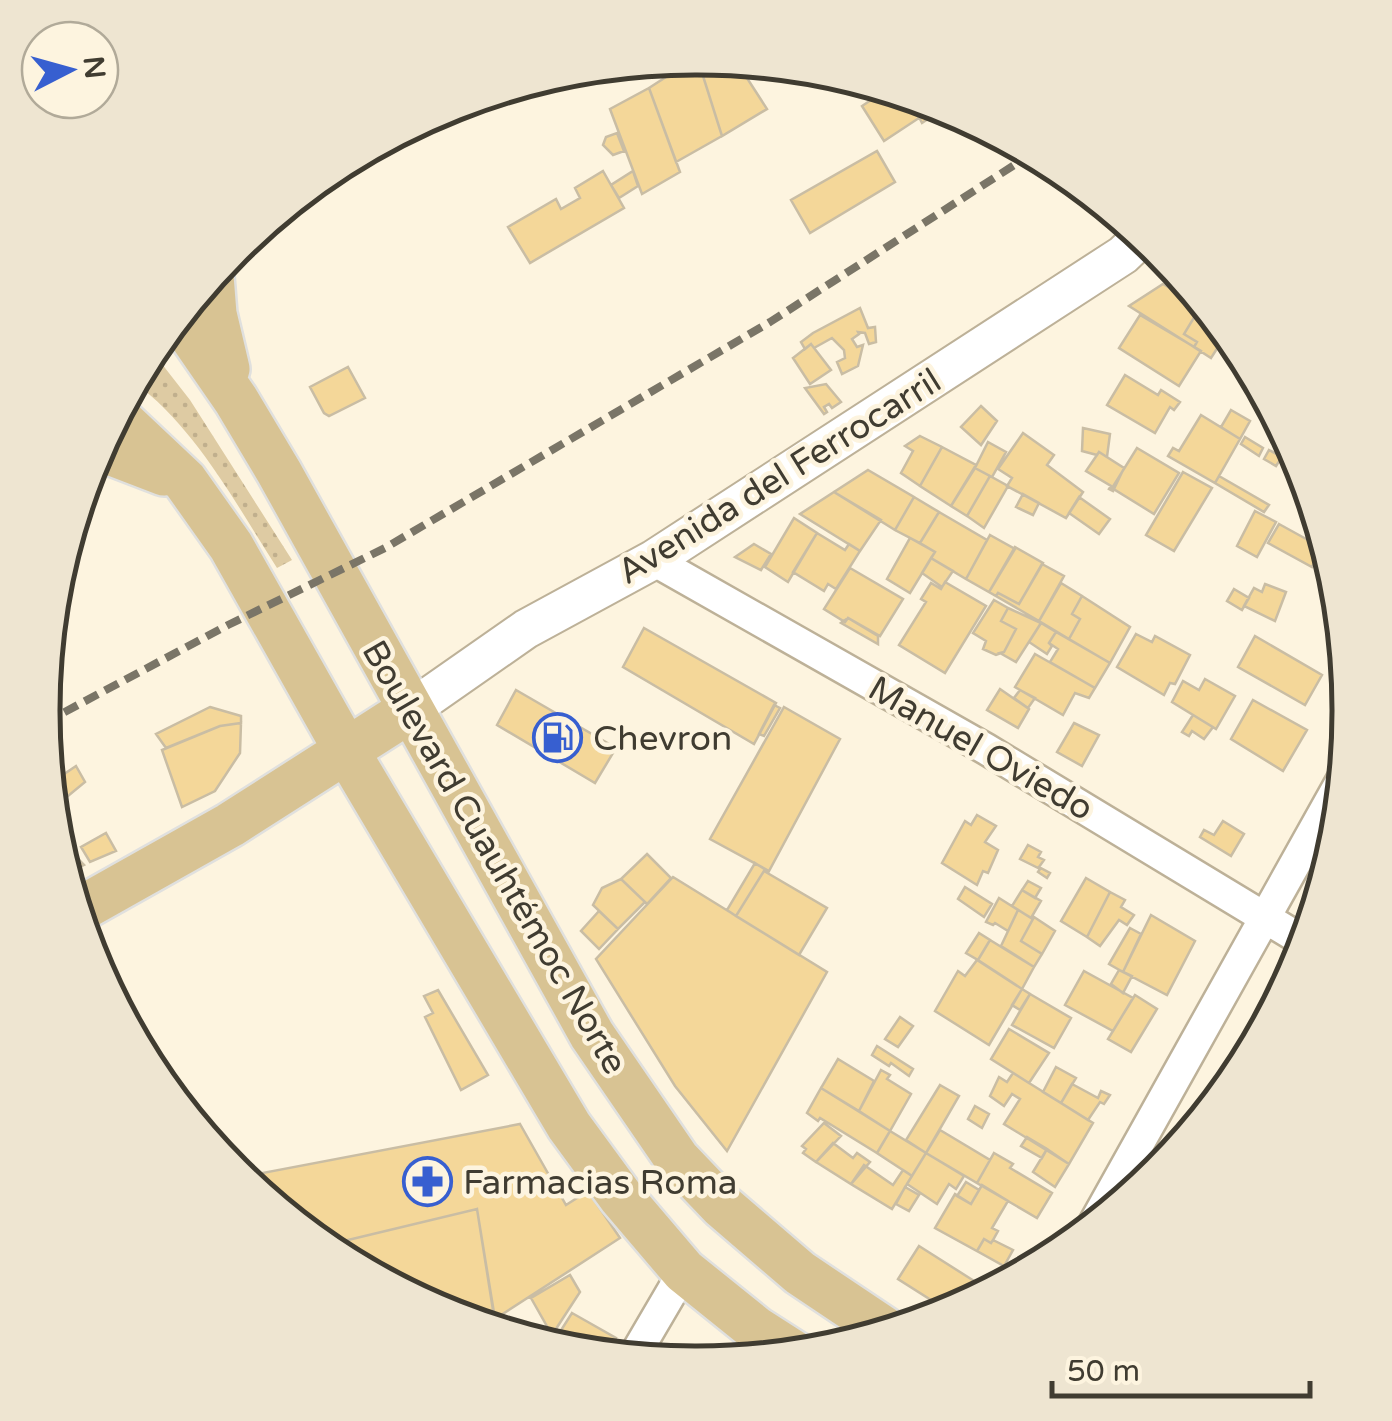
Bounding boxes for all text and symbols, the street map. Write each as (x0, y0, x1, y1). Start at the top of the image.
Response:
north arrow (20, 20, 120, 120)
text: N (76, 55, 112, 80)
street label: Avenida del Ferrocarril (610, 360, 949, 594)
street label: Boulevard Cuauhtémoc Norte (353, 633, 636, 1082)
street label: Manuel Oviedo (861, 668, 1100, 830)
fuel station icon: Chevron (532, 712, 584, 764)
place label: Chevron (593, 718, 732, 760)
pharmacy icon: Farmacias Roma (402, 1156, 454, 1208)
place label: Farmacias Roma (463, 1162, 737, 1204)
scale bar (1052, 1336, 1310, 1398)
text: 50 m (1067, 1353, 1140, 1390)

